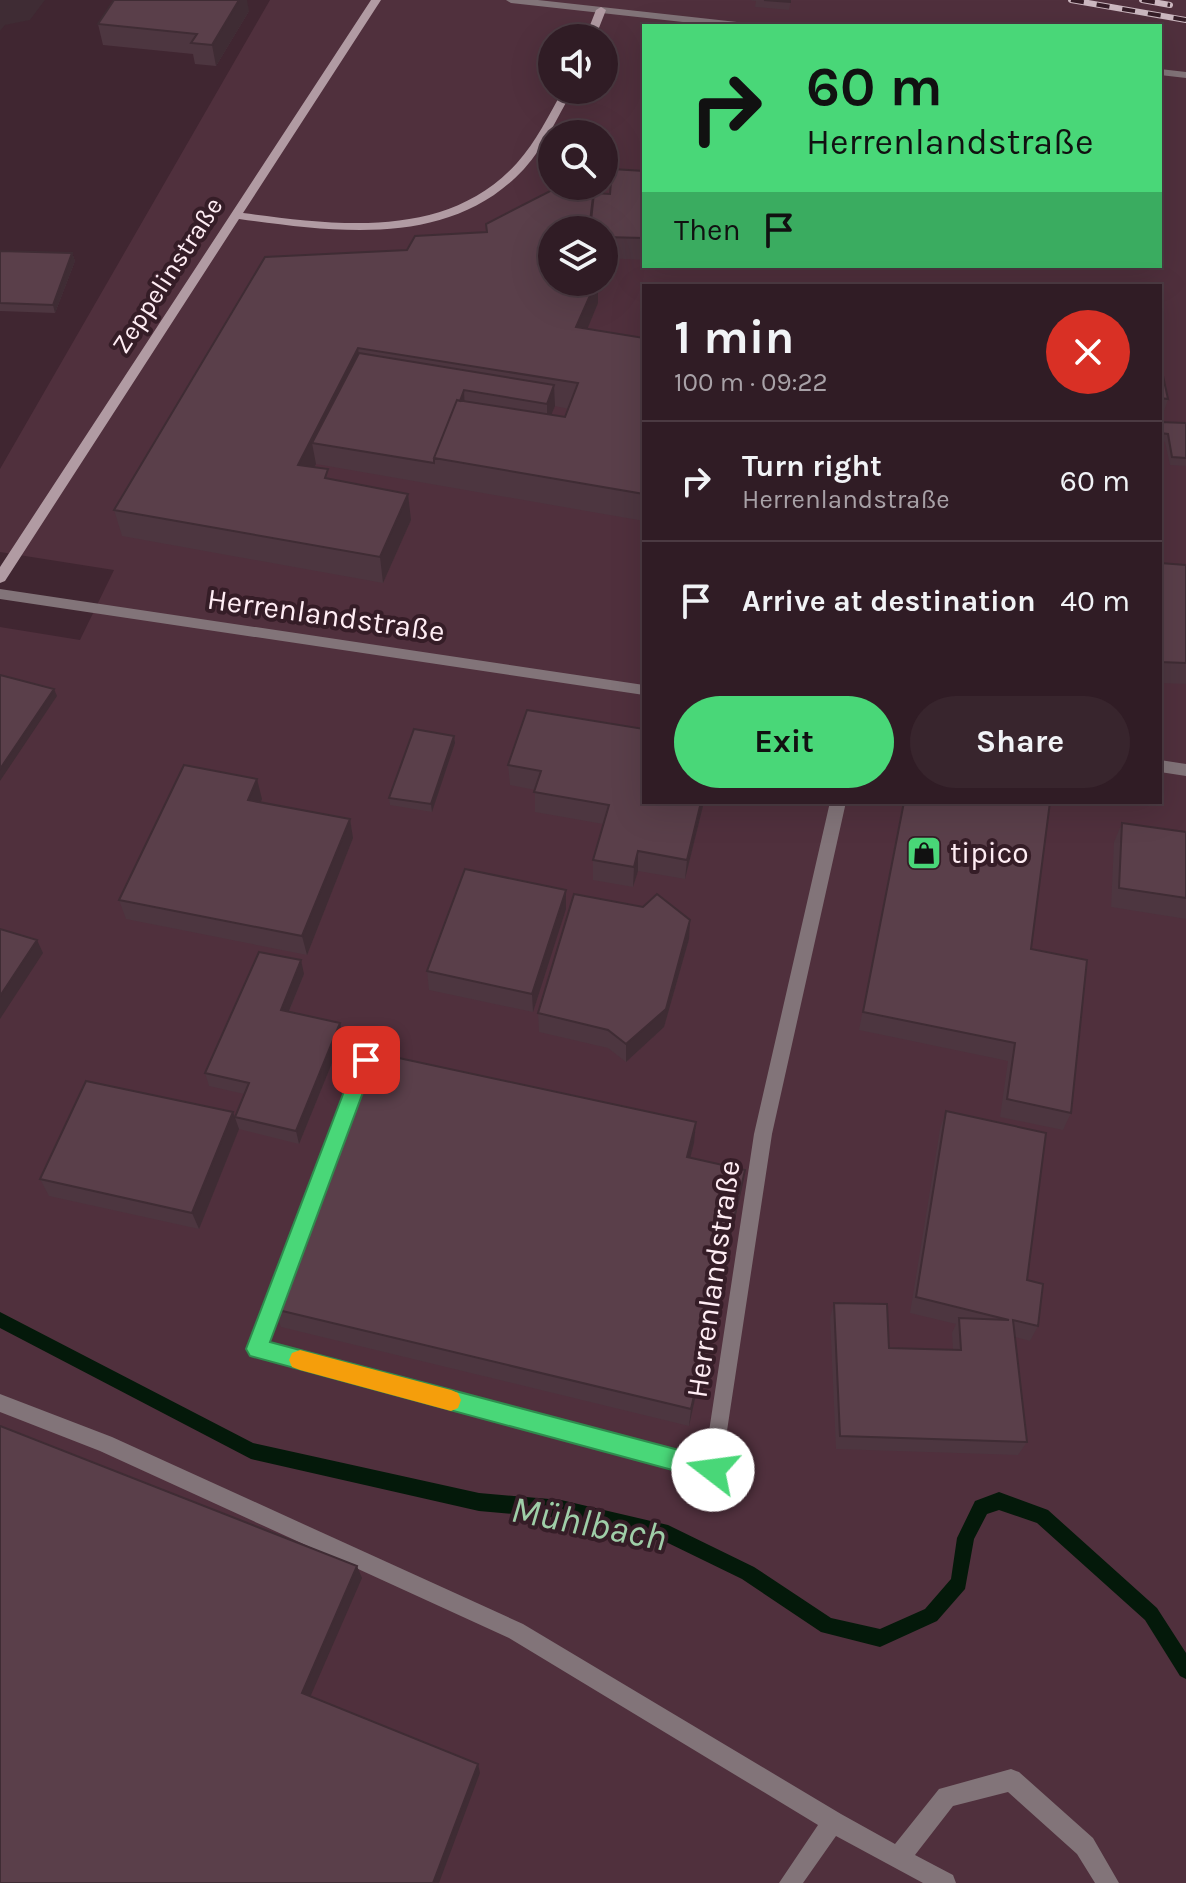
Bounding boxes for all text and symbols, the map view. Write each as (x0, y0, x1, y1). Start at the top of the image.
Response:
map controls (538, 24, 618, 296)
button: sound (538, 24, 618, 104)
text: 60 m (806, 54, 943, 119)
icon: right (674, 56, 778, 160)
button: search (538, 120, 618, 200)
text: Herrenlandstraße (806, 121, 1094, 163)
street label: Zeppelinstraße (105, 191, 229, 359)
icon: arrive (757, 208, 801, 252)
text: Then (674, 212, 741, 248)
button: layers (538, 216, 618, 296)
text: 1 min (674, 309, 794, 365)
button: close (1046, 310, 1130, 394)
text: 100 m · 09:22 (674, 367, 828, 398)
text: Turn right (742, 448, 882, 484)
icon: right (674, 459, 718, 503)
text: 60 m (1060, 463, 1130, 499)
text: Herrenlandstraße (742, 484, 950, 515)
icon: arrive (674, 579, 718, 623)
street label: Herrenlandstraße (205, 580, 447, 650)
text: Arrive at destination (742, 583, 1036, 619)
text: 40 m (1060, 583, 1130, 619)
button: Exit (674, 696, 894, 788)
button: Share (910, 696, 1130, 788)
shop icon: tipico (905, 834, 943, 872)
place label: tipico (950, 835, 1029, 871)
pin (332, 1026, 400, 1094)
icon: arrive (344, 1038, 388, 1082)
street label: Herrenlandstraße (678, 1158, 748, 1400)
position arrow (671, 1428, 755, 1512)
water label: Mühlbach (507, 1486, 670, 1561)

